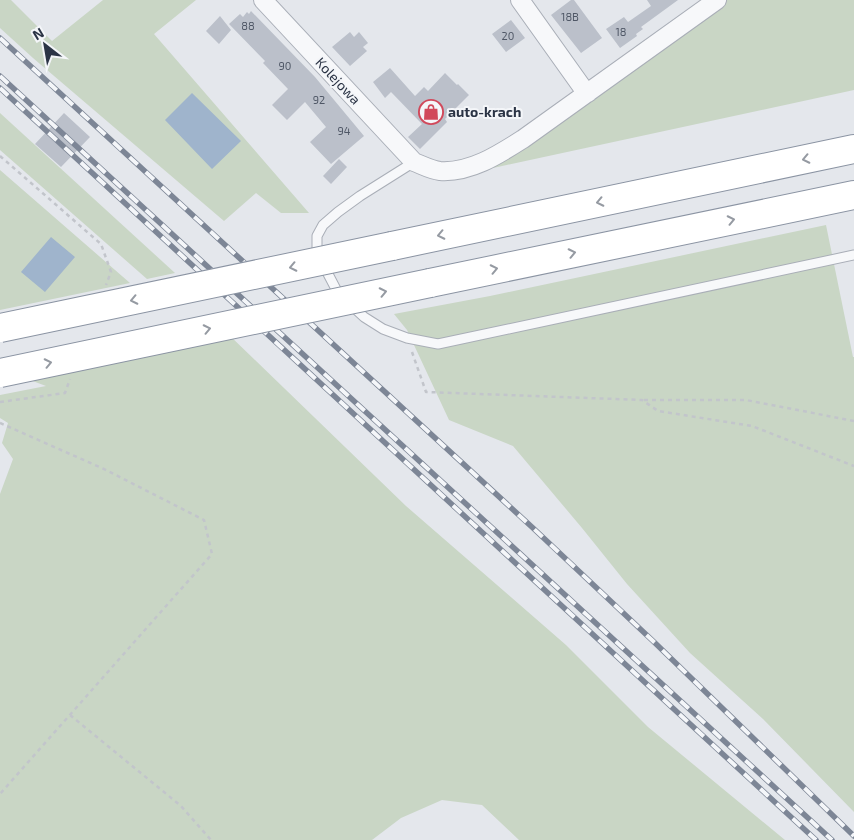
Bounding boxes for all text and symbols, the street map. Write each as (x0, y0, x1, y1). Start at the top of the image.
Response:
house number: 18B (561, 10, 579, 23)
house number: 88 (241, 19, 255, 32)
north arrow (20, 20, 70, 70)
text: N (29, 24, 47, 43)
house number: 18 (615, 25, 627, 38)
house number: 20 (502, 29, 514, 42)
street label: Kolejowa (312, 54, 364, 108)
house number: 90 (279, 59, 291, 72)
house number: 92 (313, 93, 325, 106)
shop icon: auto-krach (418, 99, 444, 125)
place label: auto-krach (448, 103, 521, 120)
house number: 94 (337, 124, 351, 137)
one-way arrow (802, 154, 811, 164)
one-way arrow (596, 196, 604, 207)
one-way arrow (726, 215, 735, 226)
one-way arrow (437, 230, 445, 240)
one-way arrow (567, 248, 576, 259)
one-way arrow (288, 261, 297, 271)
one-way arrow (490, 264, 498, 275)
one-way arrow (379, 288, 387, 298)
one-way arrow (129, 294, 138, 305)
one-way arrow (202, 325, 211, 335)
one-way arrow (43, 358, 52, 368)

